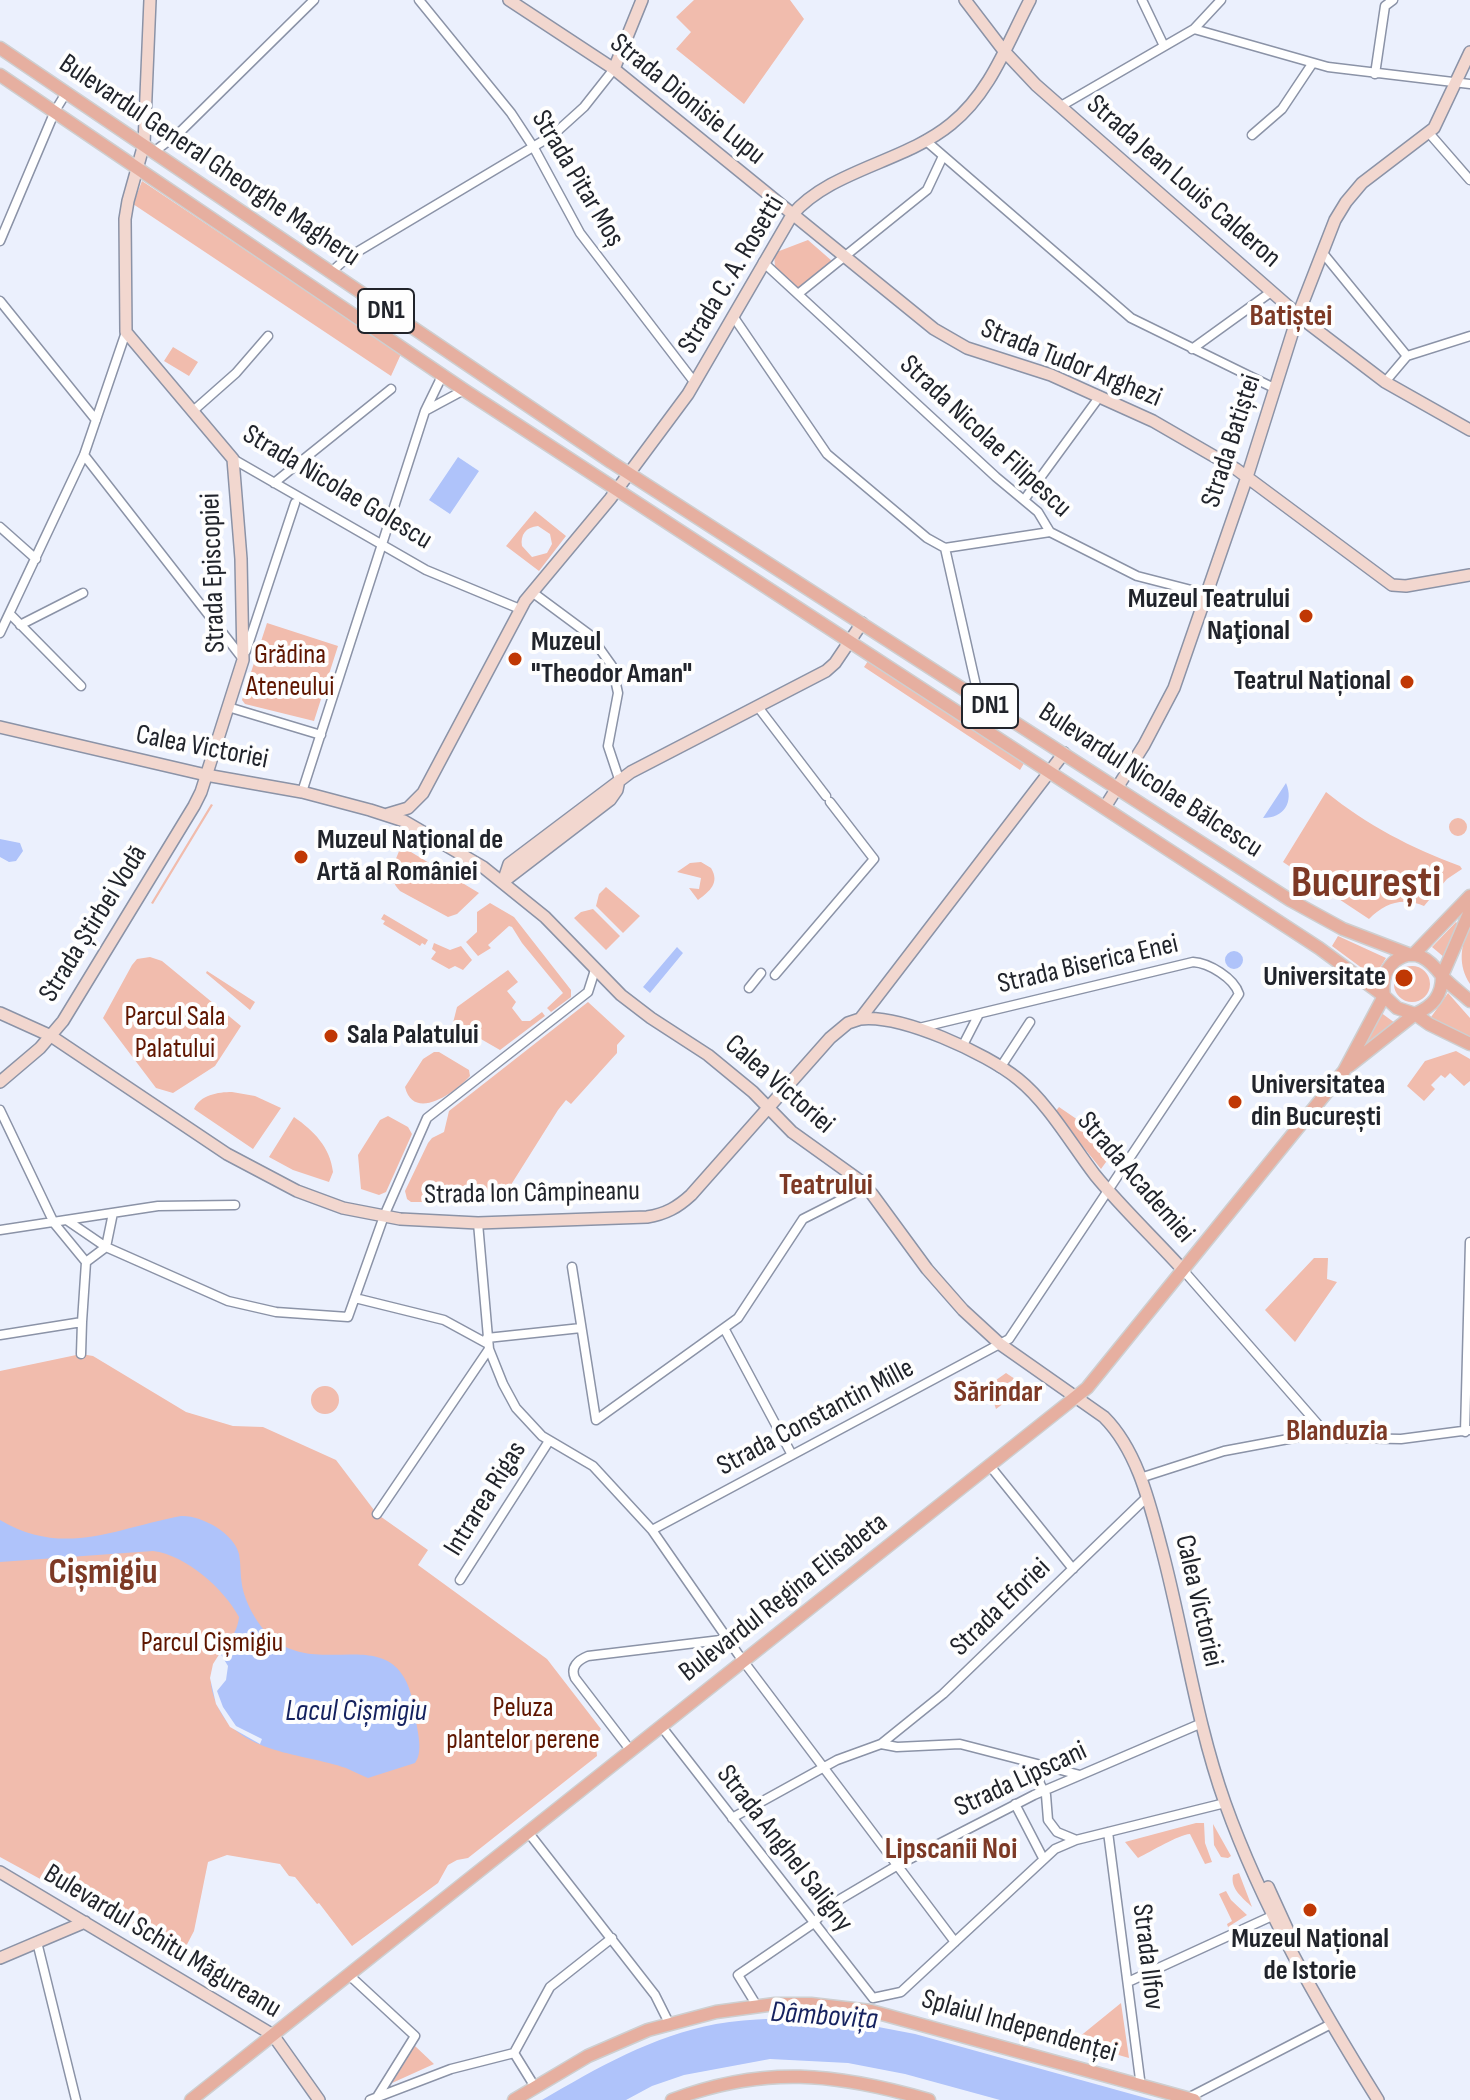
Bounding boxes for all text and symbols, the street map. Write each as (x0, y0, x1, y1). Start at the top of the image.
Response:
street label: Strada Dionisie Lupu (603, 27, 771, 173)
street label: Bulevardul General Gheorghe Magheru (52, 48, 366, 274)
street label: Strada Jean Louis Calderon (1079, 89, 1287, 275)
street label: Strada Pitar Moș (523, 105, 631, 253)
street label: Strada C. A. Rosetti (672, 190, 792, 360)
road number: DN1 (358, 289, 414, 333)
district label: Batiștei (1250, 299, 1332, 335)
street label: Strada Tudor Arghezi (976, 312, 1166, 416)
street label: Strada Nicolae Filipescu (892, 349, 1078, 525)
street label: Strada Batiștei (1195, 370, 1269, 512)
street label: Strada Nicolae Golescu (236, 418, 438, 558)
street label: Strada Episcopiei (194, 492, 234, 654)
place label: Muzeul Teatrului Naţional (1128, 583, 1290, 649)
marker: Muzeul Teatrului Naţional (1297, 607, 1315, 625)
place label: Muzeul "Theodor Aman" (531, 626, 692, 692)
park label: Grădina Ateneului (246, 639, 334, 705)
marker: Muzeul "Theodor Aman" (506, 650, 524, 668)
place label: Teatrul Național (1234, 665, 1391, 699)
marker: Teatrul Național (1398, 673, 1416, 691)
road number: DN1 (962, 684, 1018, 728)
street label: Bulevardul Nicolae Bălcescu (1032, 696, 1268, 866)
street label: Calea Victoriei (133, 719, 271, 777)
place label: Muzeul Național de Artă al României (317, 824, 503, 890)
street label: Strada Știrbei Vodă (33, 840, 155, 1008)
marker: Muzeul Național de Artă al României (292, 848, 310, 866)
district label: București (1291, 859, 1441, 911)
street label: Strada Biserica Enei (995, 928, 1181, 1002)
place label: Universitate (1263, 961, 1386, 995)
marker: Universitate (1393, 967, 1415, 989)
park label: Parcul Sala Palatului (124, 1001, 226, 1067)
place label: Sala Palatului (347, 1019, 479, 1053)
marker: Sala Palatului (322, 1027, 340, 1045)
street label: Calea Victoriei (717, 1028, 841, 1142)
place label: Universitatea din București (1251, 1069, 1385, 1135)
marker: Universitatea din București (1226, 1093, 1244, 1111)
street label: Strada Academiei (1069, 1106, 1201, 1250)
district label: Teatrului (779, 1168, 873, 1204)
street label: Strada Ion Câmpineanu (424, 1175, 640, 1213)
street label: Strada Constantin Mille (712, 1352, 920, 1484)
district label: Sărindar (953, 1375, 1043, 1411)
district label: Blanduzia (1286, 1414, 1388, 1450)
street label: Intrarea Rigas (438, 1436, 534, 1562)
street label: Bulevardul Regina Elisabeta (673, 1506, 895, 1690)
street label: Calea Victoriei (1167, 1532, 1229, 1670)
district label: Cișmigiu (49, 1552, 157, 1596)
street label: Strada Eforiei (944, 1552, 1058, 1664)
park label: Parcul Cișmigiu (141, 1627, 283, 1661)
park label: Peluza plantelor perene (446, 1692, 600, 1758)
water label: Lacul Cișmigiu (285, 1694, 427, 1730)
street label: Strada Lipscani (950, 1735, 1092, 1825)
street label: Strada Anghel Saligny (709, 1759, 859, 1939)
district label: Lipscanii Noi (885, 1832, 1017, 1868)
street label: Bulevardul Schitu Măgureanu (37, 1858, 287, 2026)
marker: Muzeul Național de Istorie (1301, 1901, 1319, 1919)
street label: Strada Ilfov (1124, 1902, 1170, 2012)
place label: Muzeul Național de Istorie (1231, 1923, 1389, 1989)
street label: Splaiul Independenței (918, 1983, 1120, 2071)
water label: Dâmbovița (769, 1995, 879, 2039)

